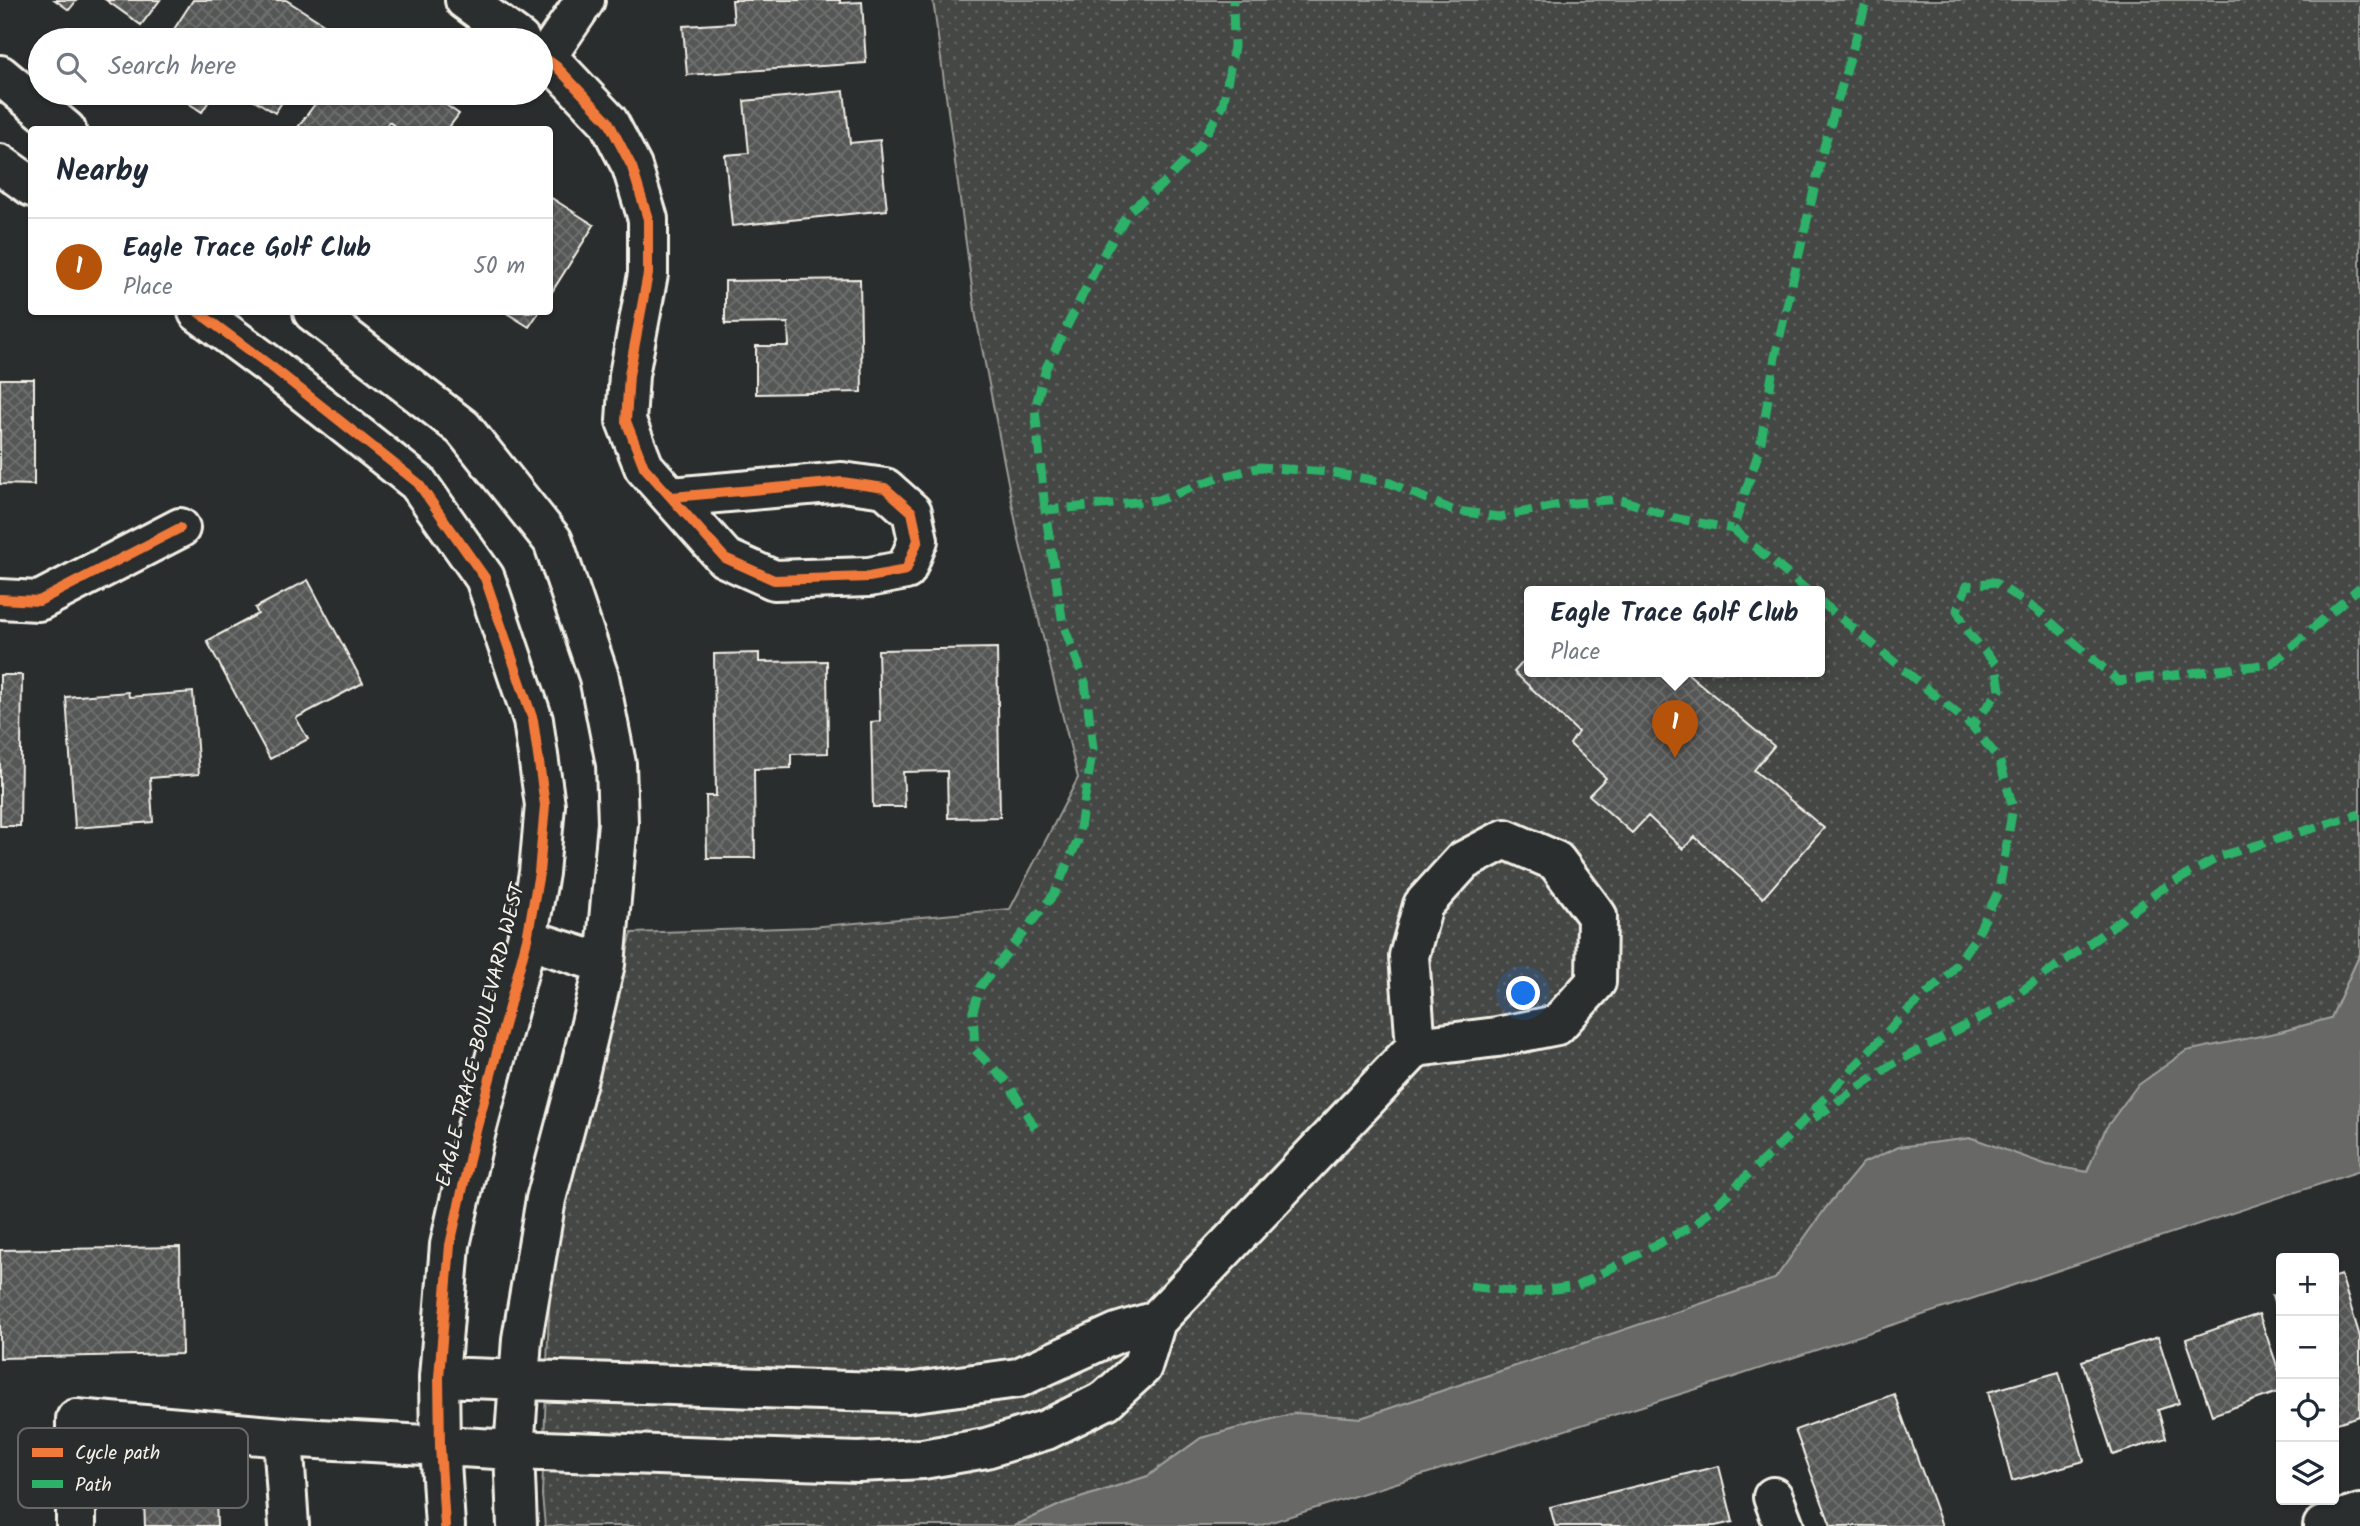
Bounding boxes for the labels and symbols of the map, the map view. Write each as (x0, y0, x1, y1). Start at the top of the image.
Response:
pin: 1 (1652, 700, 1698, 758)
street label: EAGLE TRACE BOULEVARD WEST (428, 879, 536, 1190)
your location (1506, 976, 1540, 1010)
legend (18, 1428, 248, 1508)
text: Cycle path (75, 1439, 160, 1469)
text: Path (75, 1471, 112, 1501)

